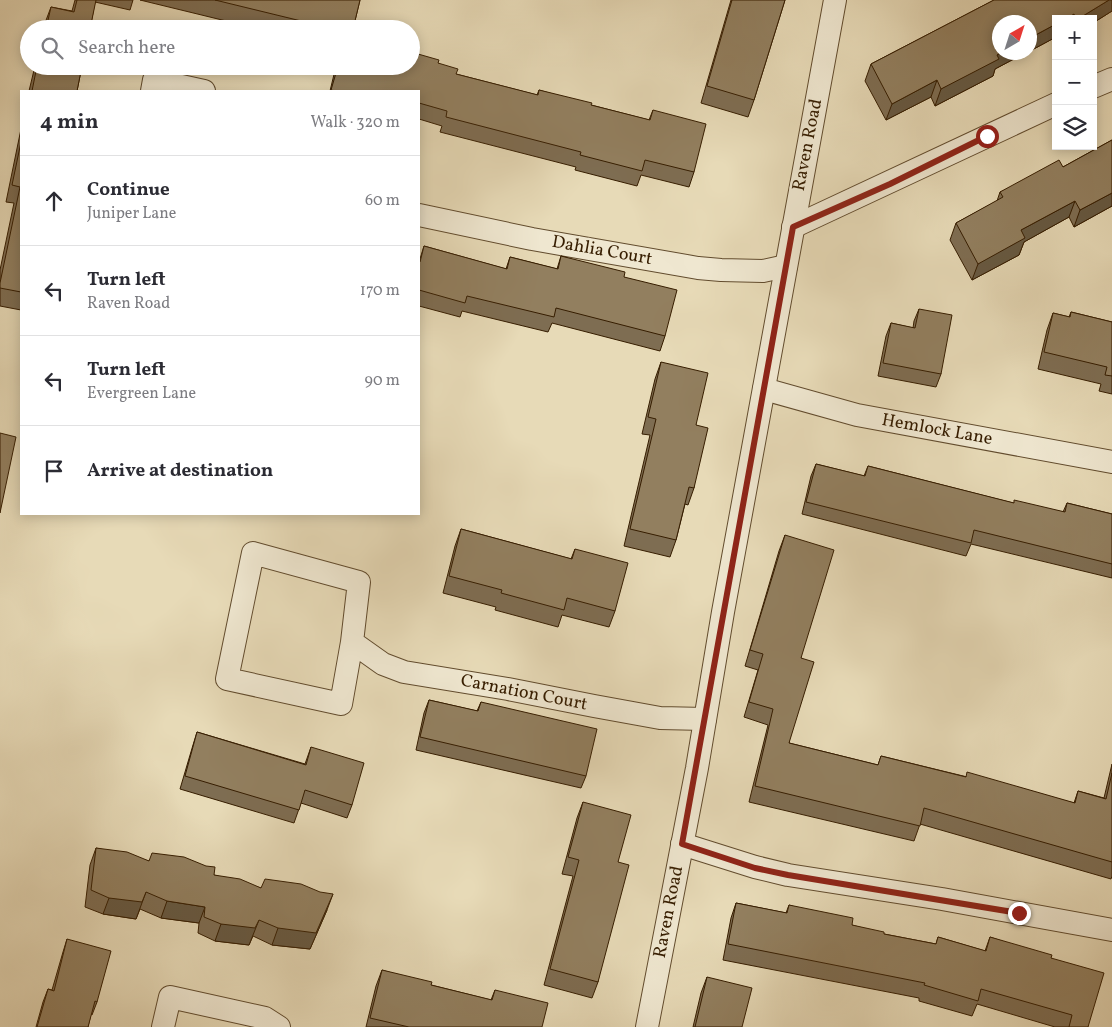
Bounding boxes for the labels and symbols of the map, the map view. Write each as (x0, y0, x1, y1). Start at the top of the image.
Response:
north arrow (992, 15, 1037, 60)
street label: Raven Road (787, 97, 829, 193)
route start (976, 125, 999, 148)
street label: Dahlia Court (550, 230, 654, 272)
street label: Hemlock Lane (880, 408, 994, 452)
street label: Carnation Court (458, 668, 590, 718)
street label: Raven Road (648, 864, 690, 960)
route end (1008, 902, 1031, 925)

